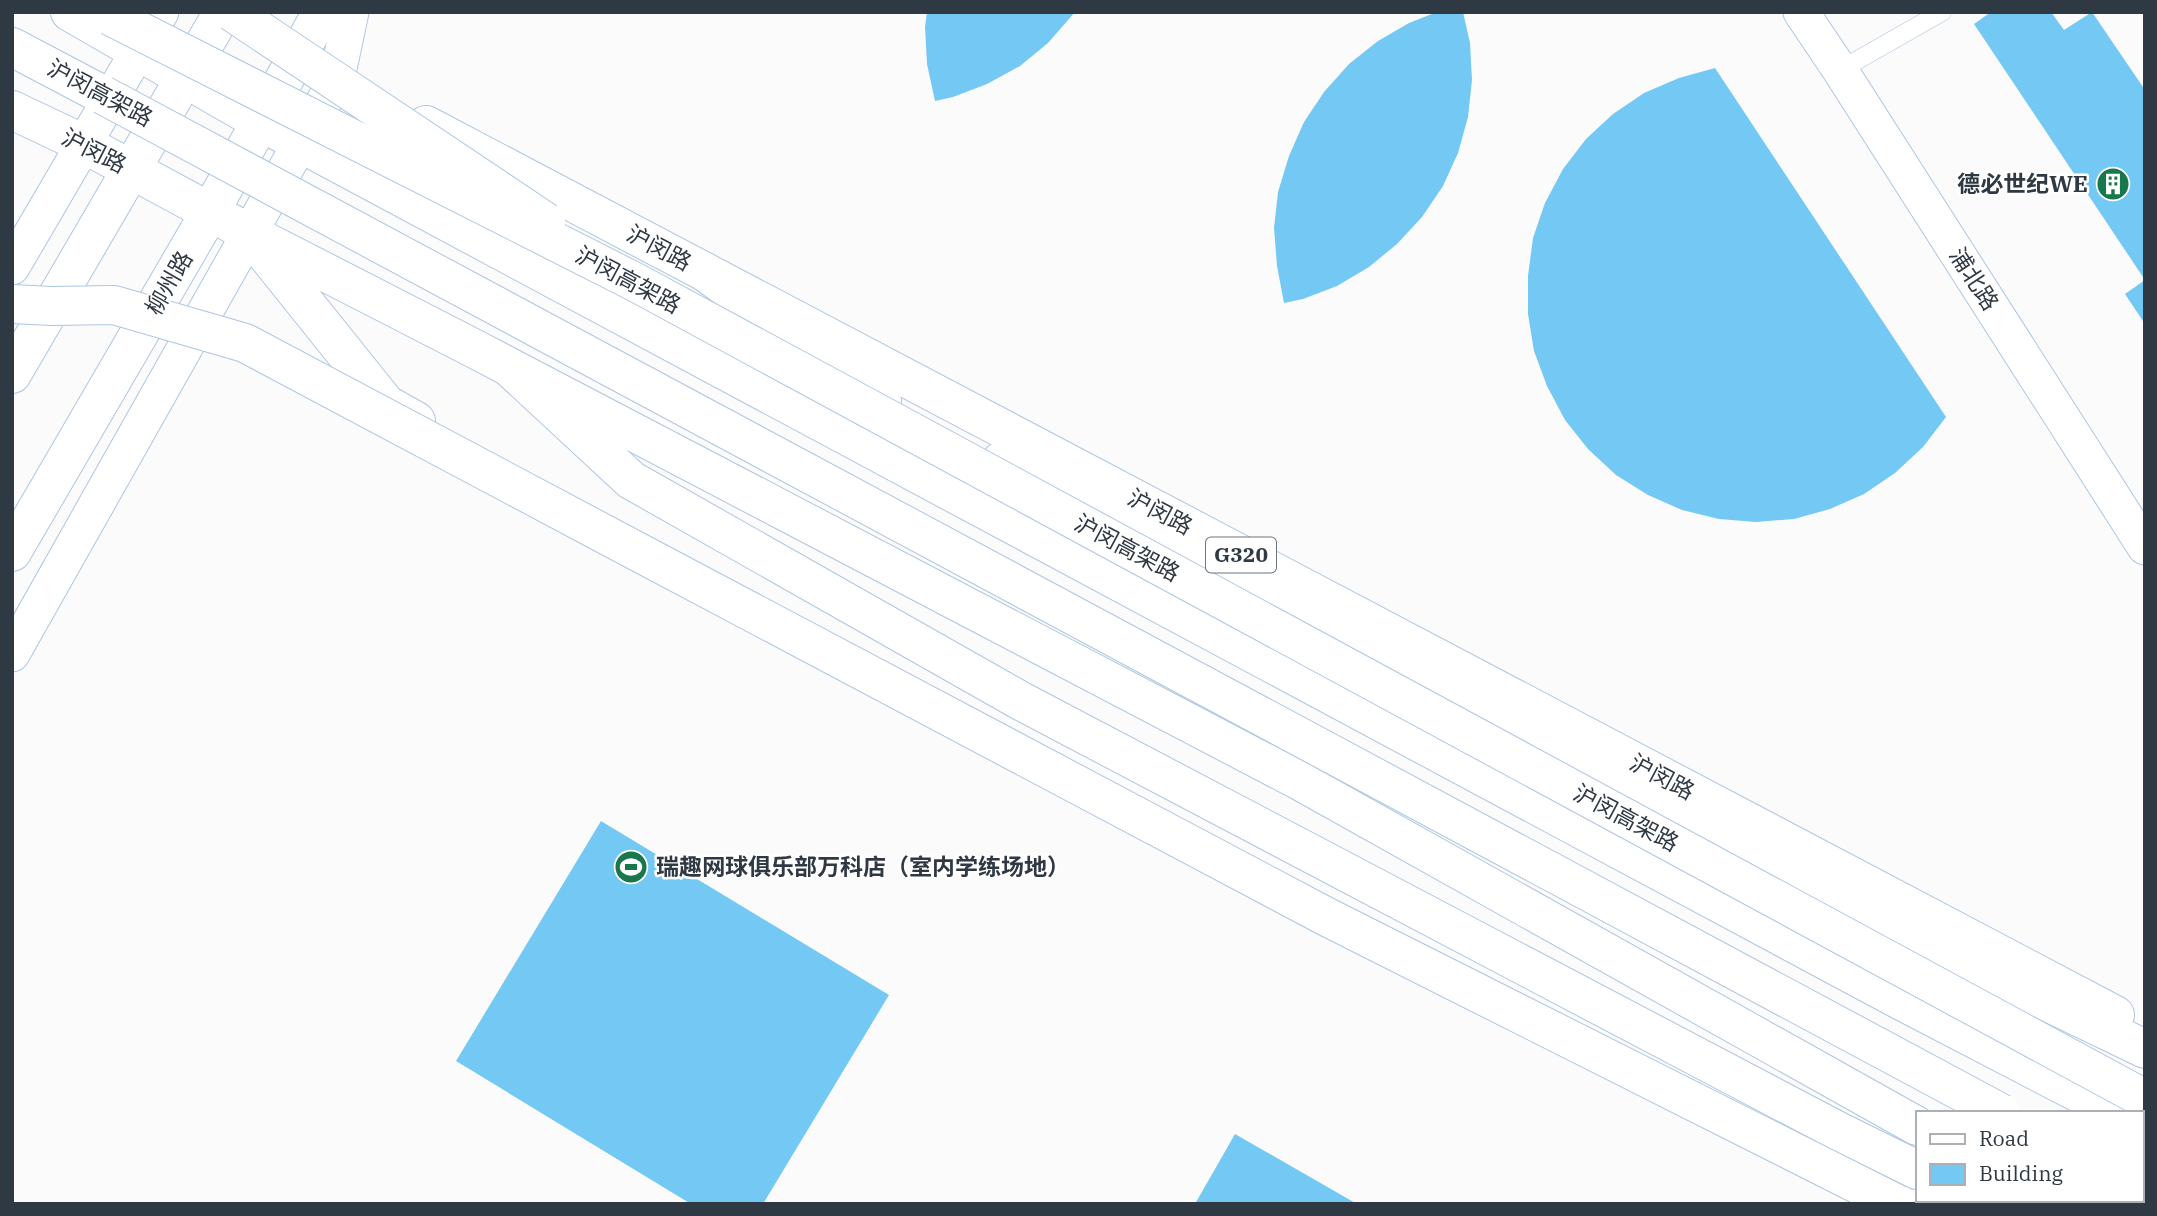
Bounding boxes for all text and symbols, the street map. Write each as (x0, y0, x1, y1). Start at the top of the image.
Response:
street label: 沪闵高架路 (43, 52, 158, 132)
street label: 沪闵路 (57, 121, 132, 179)
building icon: 德必世纪WE (2094, 165, 2132, 203)
place label: 德必世纪WE (1957, 168, 2088, 198)
street label: 沪闵路 (622, 218, 697, 277)
street label: 沪闵高架路 (571, 239, 686, 319)
street label: 浦北路 (1943, 241, 2006, 316)
street label: 柳州路 (138, 245, 198, 320)
street label: 沪闵路 (1123, 482, 1198, 541)
street label: 沪闵高架路 (1070, 507, 1185, 587)
road number: G320 (1206, 538, 1276, 572)
street label: 沪闵路 (1625, 747, 1700, 806)
street label: 沪闵高架路 (1569, 777, 1684, 857)
sports icon: 瑞趣网球俱乐部万科店（室内学练场地） (612, 848, 650, 886)
place label: 瑞趣网球俱乐部万科店（室内学练场地） (656, 851, 1070, 881)
legend (1916, 1111, 2143, 1202)
text: Road (1979, 1124, 2029, 1152)
text: Building (1979, 1159, 2064, 1187)

